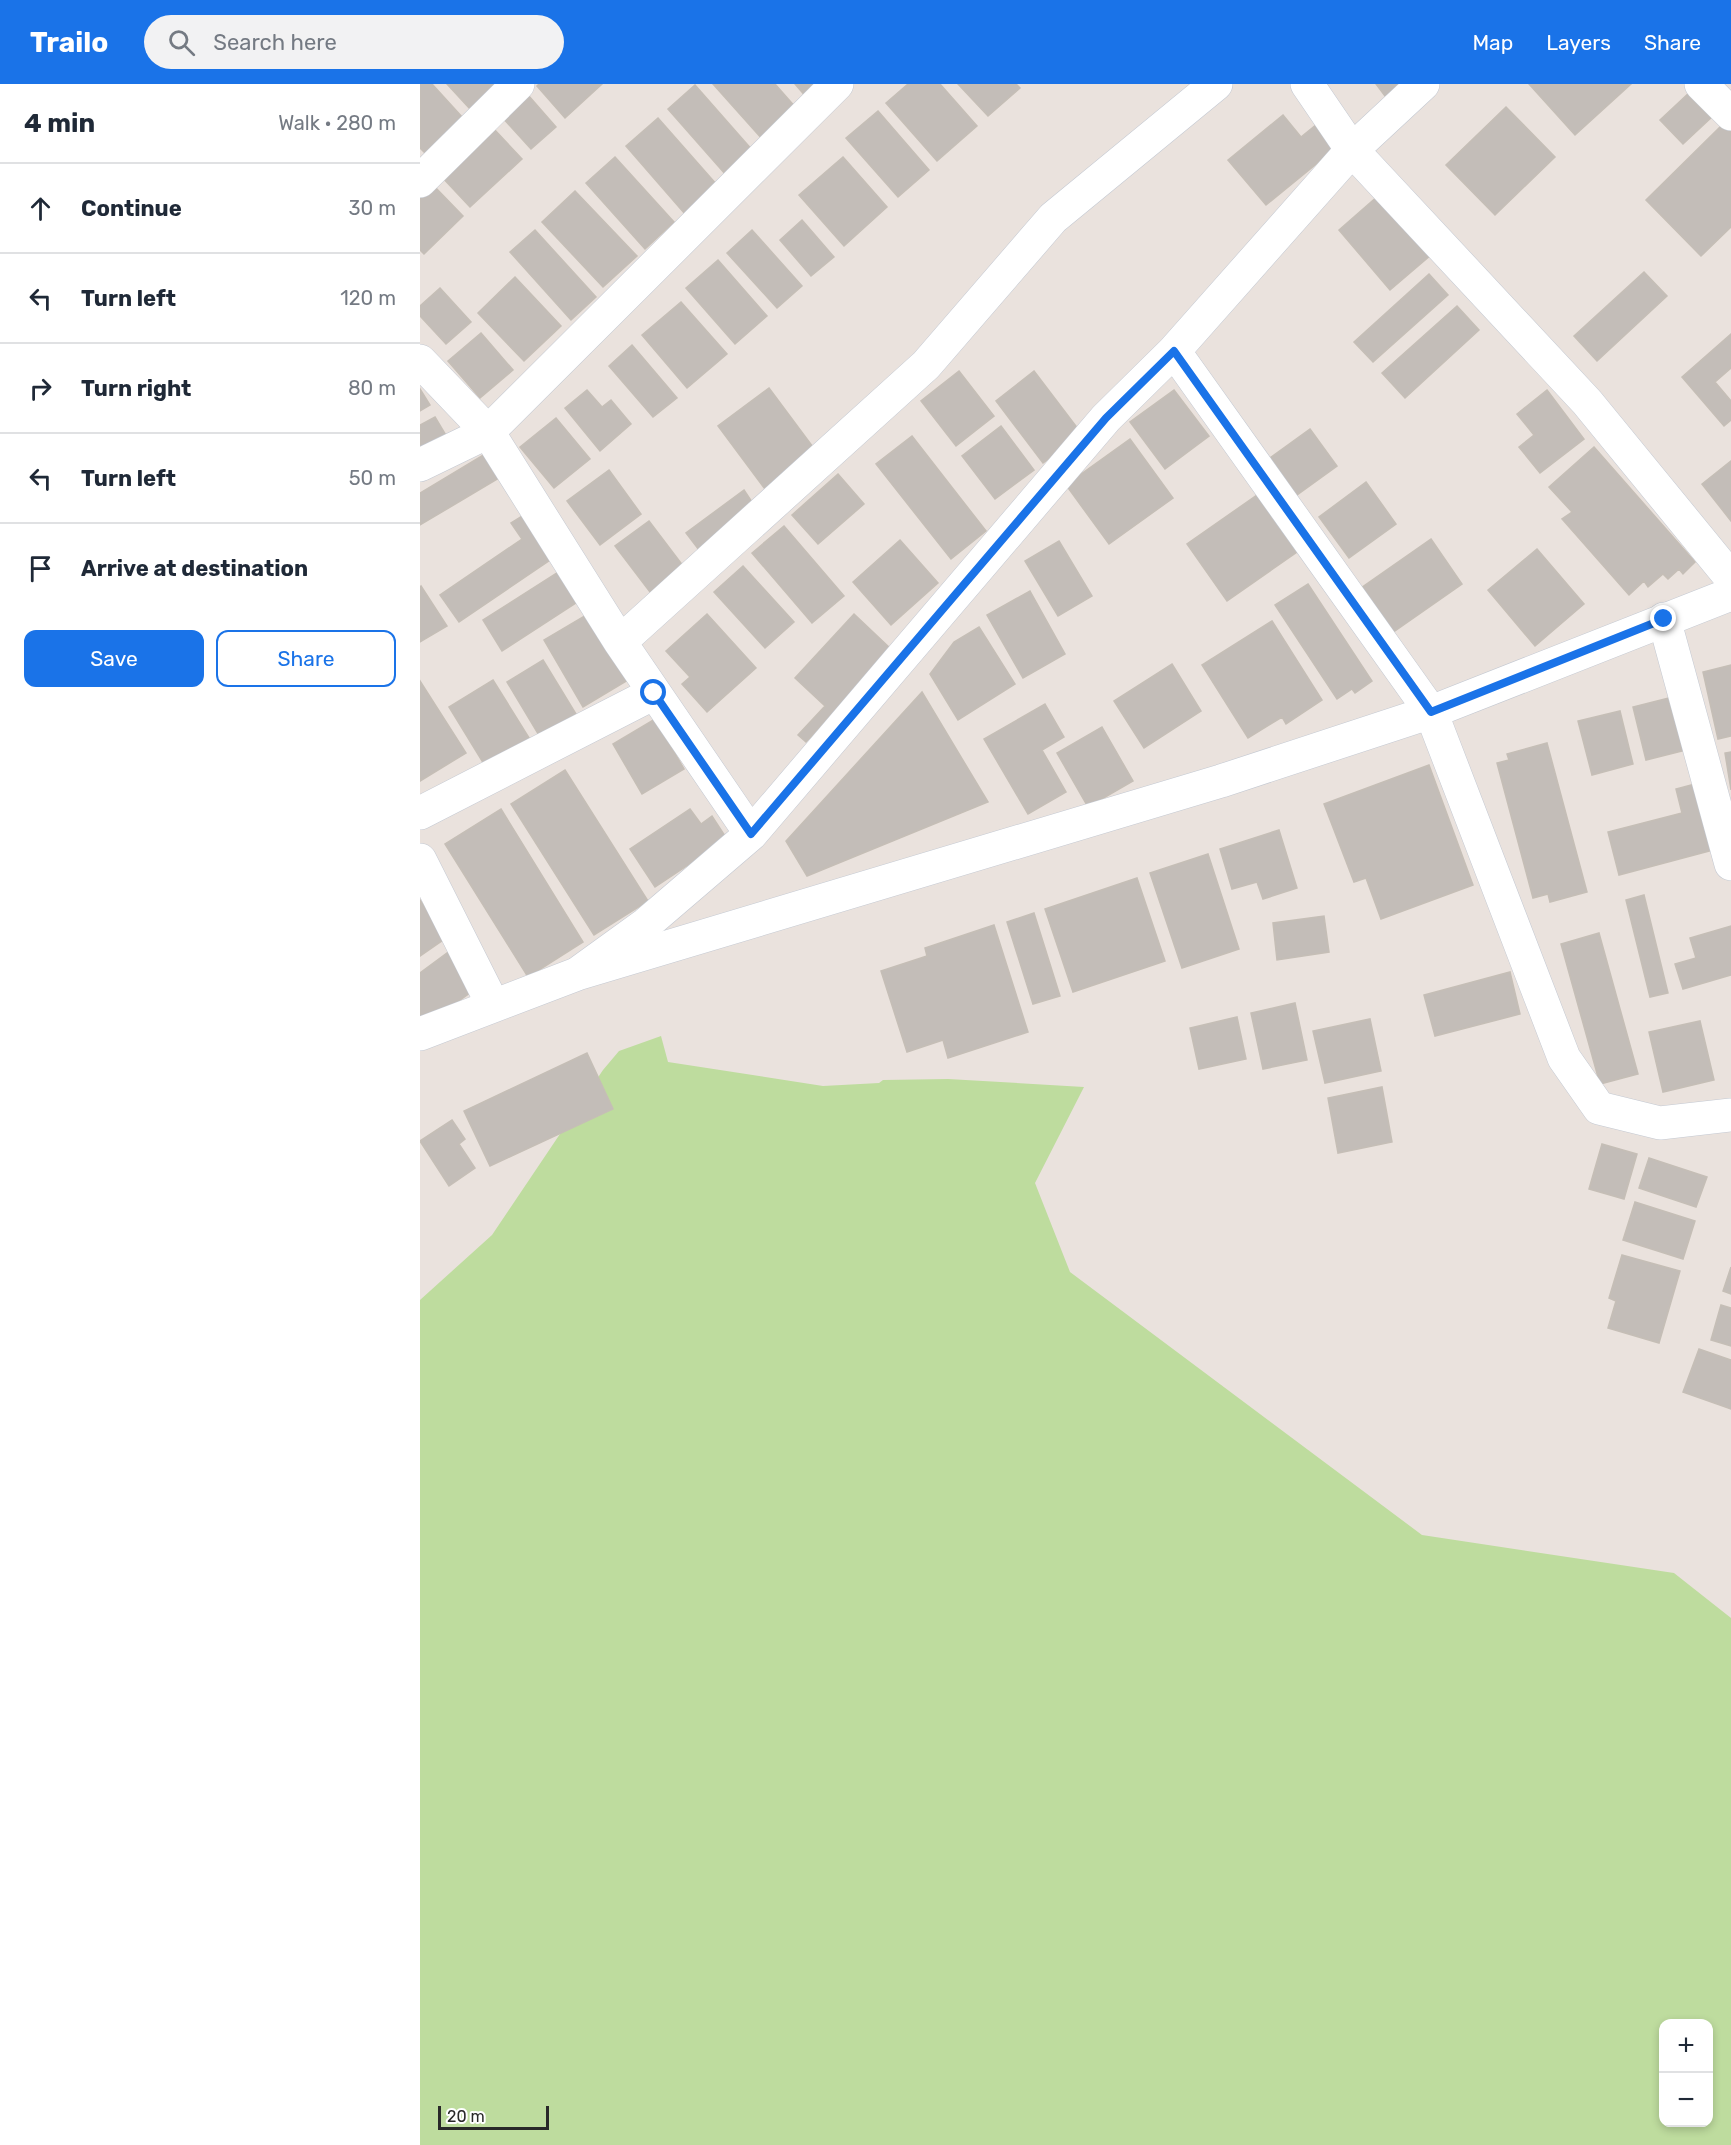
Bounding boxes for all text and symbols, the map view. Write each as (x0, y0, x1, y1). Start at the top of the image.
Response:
search box (144, 15, 564, 69)
text: Trailo (30, 26, 108, 59)
icon: search (165, 26, 198, 59)
text: Search here (213, 29, 337, 56)
text: Map (1472, 30, 1513, 55)
text: Layers (1546, 30, 1611, 55)
text: Share (1644, 30, 1701, 55)
text: 4 min (24, 108, 95, 139)
text: Walk · 280 m (278, 111, 396, 135)
icon: ahead (24, 192, 57, 225)
text: Continue (81, 195, 182, 222)
text: 30 m (349, 196, 396, 220)
icon: left (24, 282, 57, 315)
text: Turn left (81, 285, 176, 312)
text: 120 m (340, 286, 396, 310)
icon: right (24, 372, 57, 405)
text: Turn right (81, 375, 191, 402)
text: 80 m (348, 376, 396, 400)
icon: left (24, 462, 57, 495)
text: Turn left (81, 465, 176, 492)
text: 50 m (349, 466, 396, 490)
icon: arrive (24, 552, 57, 585)
text: Arrive at destination (81, 555, 308, 582)
route end (1650, 605, 1676, 631)
button: Save (24, 630, 204, 687)
button: Share (216, 630, 396, 687)
route start (640, 679, 666, 705)
map controls (1659, 2019, 1713, 2127)
button: + (1659, 2019, 1713, 2073)
button: − (1659, 2073, 1713, 2127)
scale bar (438, 2103, 549, 2130)
text: 20 m (447, 2107, 485, 2126)

